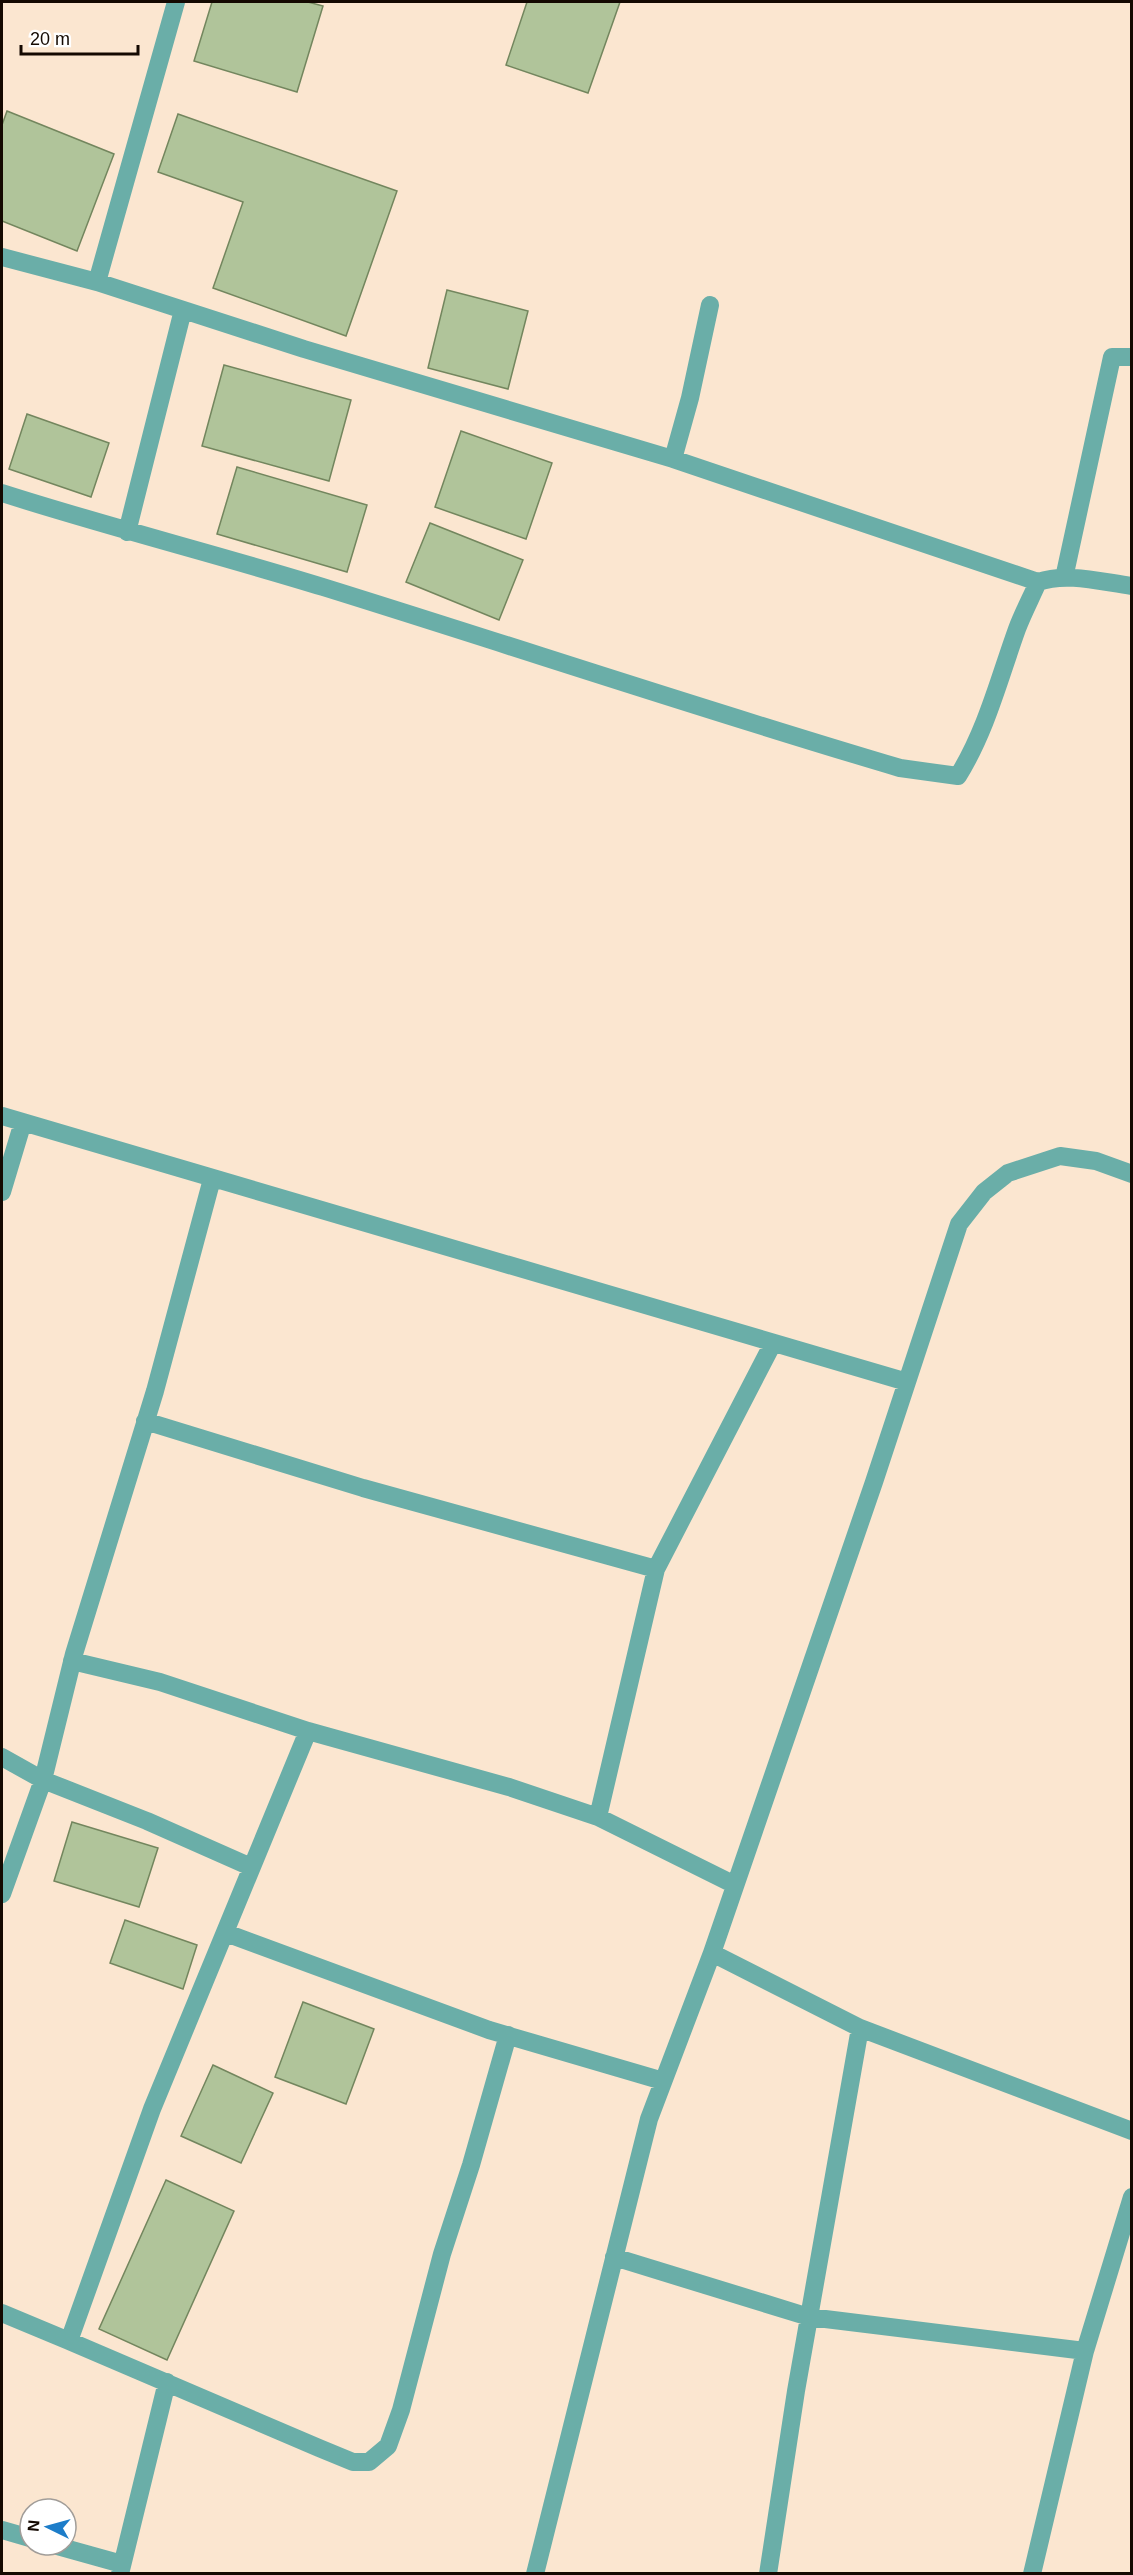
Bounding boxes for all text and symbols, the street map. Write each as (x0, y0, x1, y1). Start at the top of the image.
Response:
scale bar (21, 18, 138, 56)
text: 20 m (30, 29, 70, 49)
north arrow (18, 2497, 78, 2557)
text: N (25, 2519, 43, 2532)

